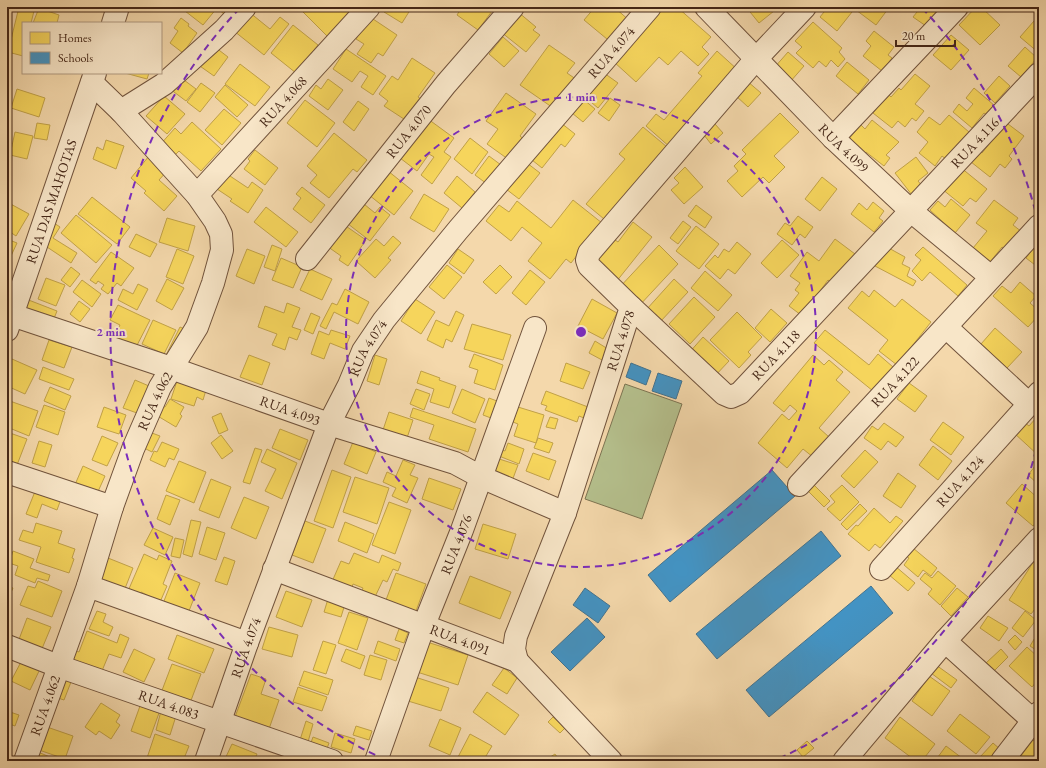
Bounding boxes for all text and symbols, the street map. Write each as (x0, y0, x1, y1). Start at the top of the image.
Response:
legend (22, 22, 162, 74)
street label: RUA 4.074 (584, 22, 639, 82)
scale bar (896, 22, 955, 48)
text: 20 m (902, 28, 926, 44)
text: Homes (58, 30, 92, 46)
text: Schools (58, 50, 93, 66)
street label: RUA 4.068 (255, 72, 311, 131)
text: 1 min (566, 89, 596, 105)
street label: RUA 4.070 (382, 101, 435, 162)
street label: RUA 4.116 (947, 113, 1003, 172)
street label: RUA 4.099 (815, 120, 873, 176)
street label: RUA DAS MAHOTAS (21, 137, 81, 266)
street label: RUA 4.078 (602, 308, 639, 373)
street label: RUA 4.074 (344, 316, 391, 379)
text: 2 min (96, 324, 126, 340)
centre of rings (574, 325, 588, 339)
street label: RUA 4.118 (748, 326, 804, 384)
street label: RUA 4.122 (867, 352, 923, 411)
street label: RUA 4.062 (133, 368, 177, 433)
street label: RUA 4.093 (257, 391, 323, 429)
street label: RUA 4.124 (932, 452, 988, 511)
street label: RUA 4.076 (436, 512, 476, 577)
street label: RUA 4.074 (227, 615, 265, 680)
street label: RUA 4.091 (427, 620, 493, 659)
street label: RUA 4.062 (26, 673, 64, 738)
street label: RUA 4.083 (136, 686, 202, 723)

